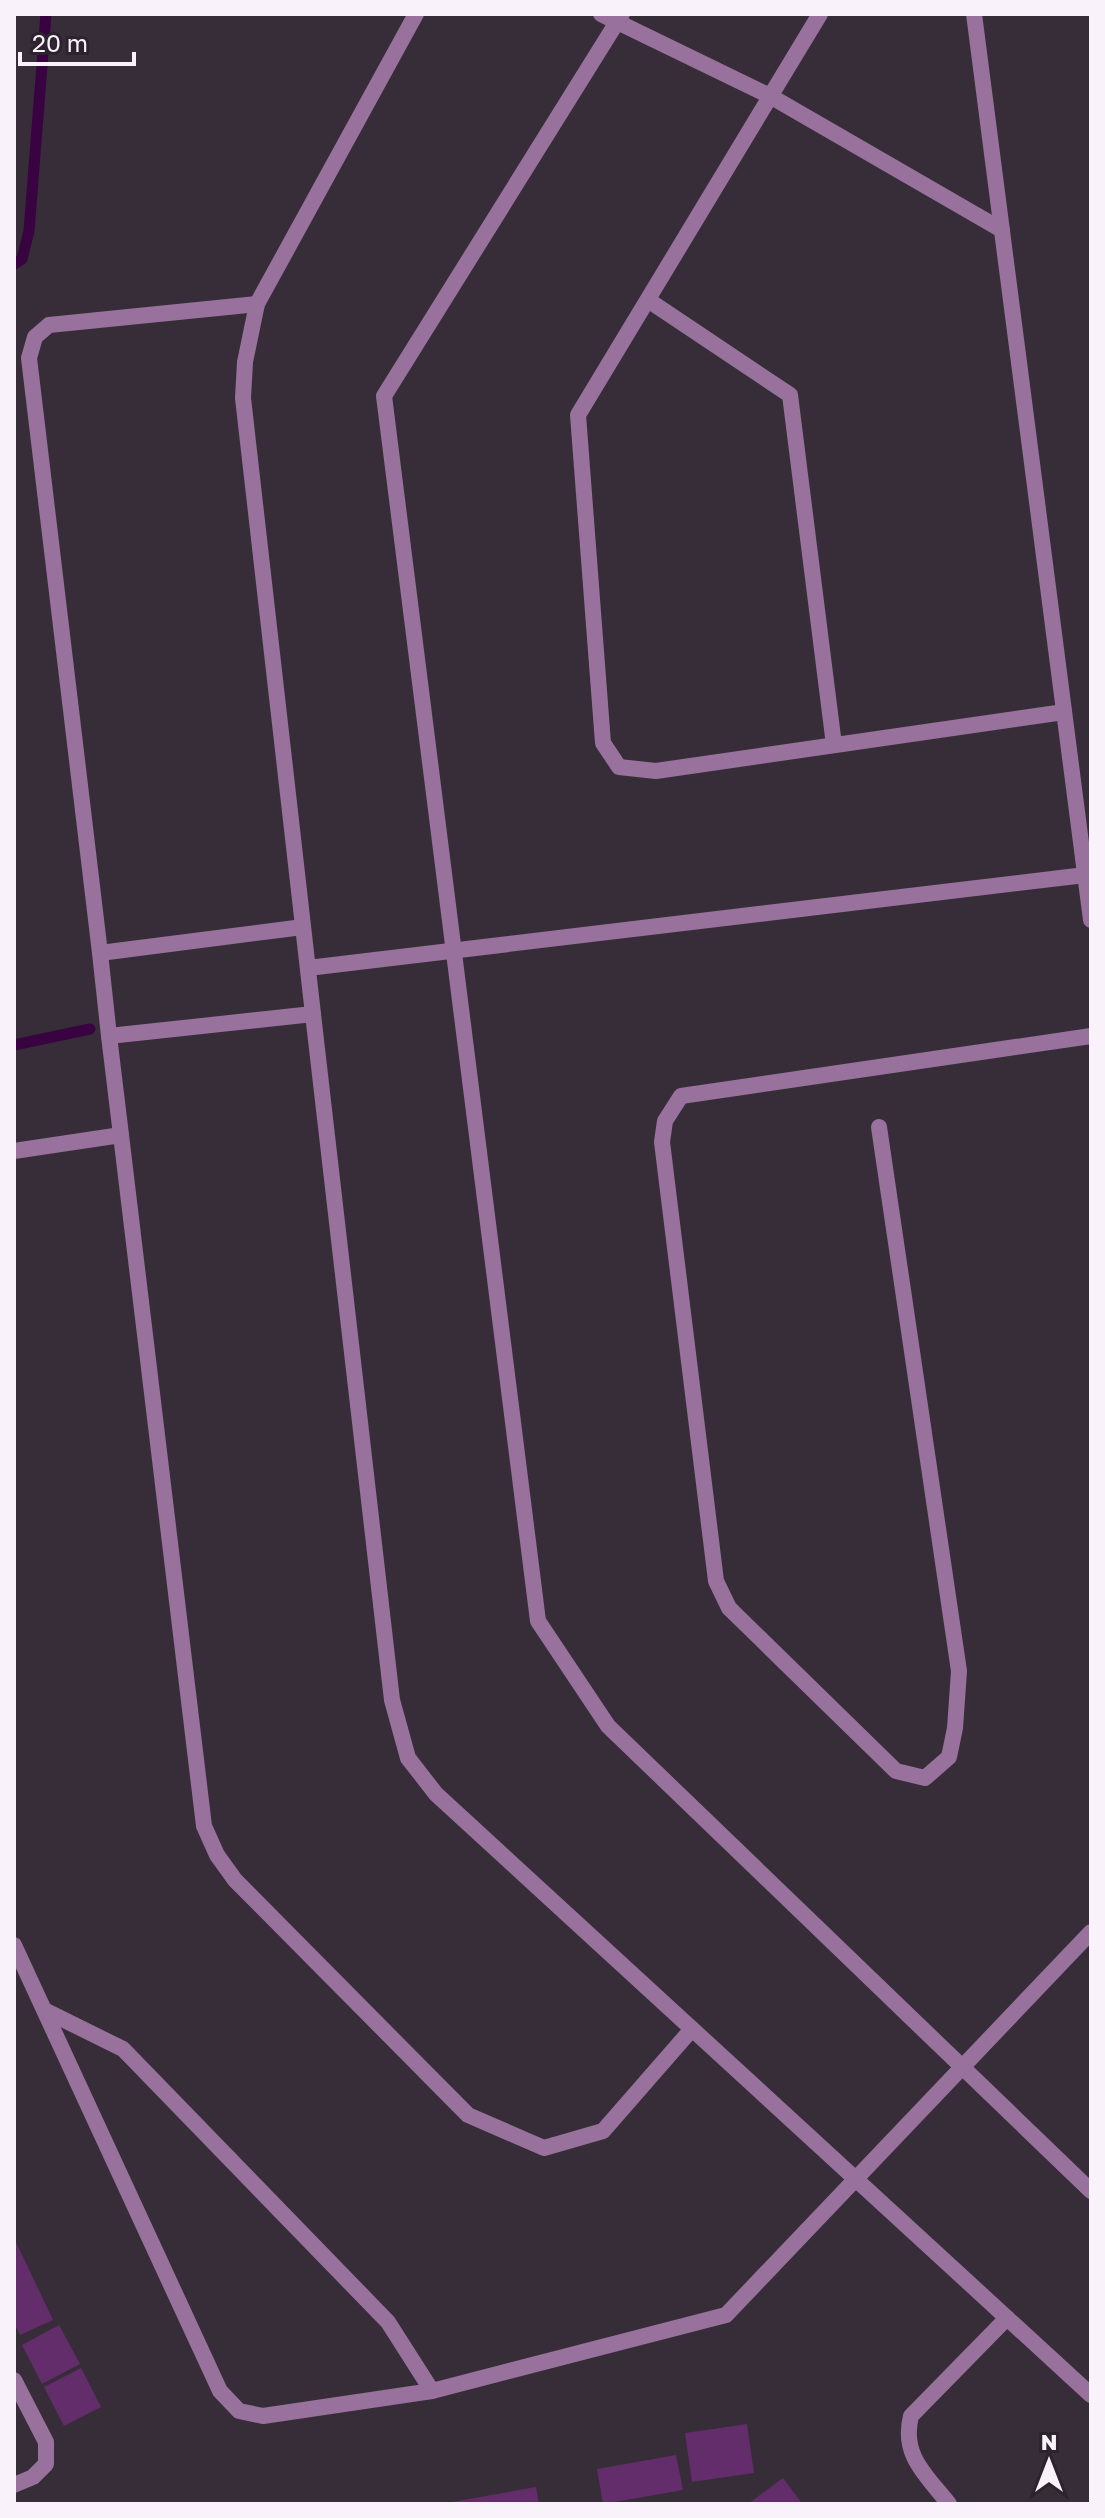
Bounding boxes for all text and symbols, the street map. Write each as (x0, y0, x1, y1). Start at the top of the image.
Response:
scale bar (20, 16, 134, 66)
text: 20 m (32, 28, 88, 57)
north arrow (1009, 2422, 1089, 2502)
text: N (1041, 2428, 1057, 2455)

